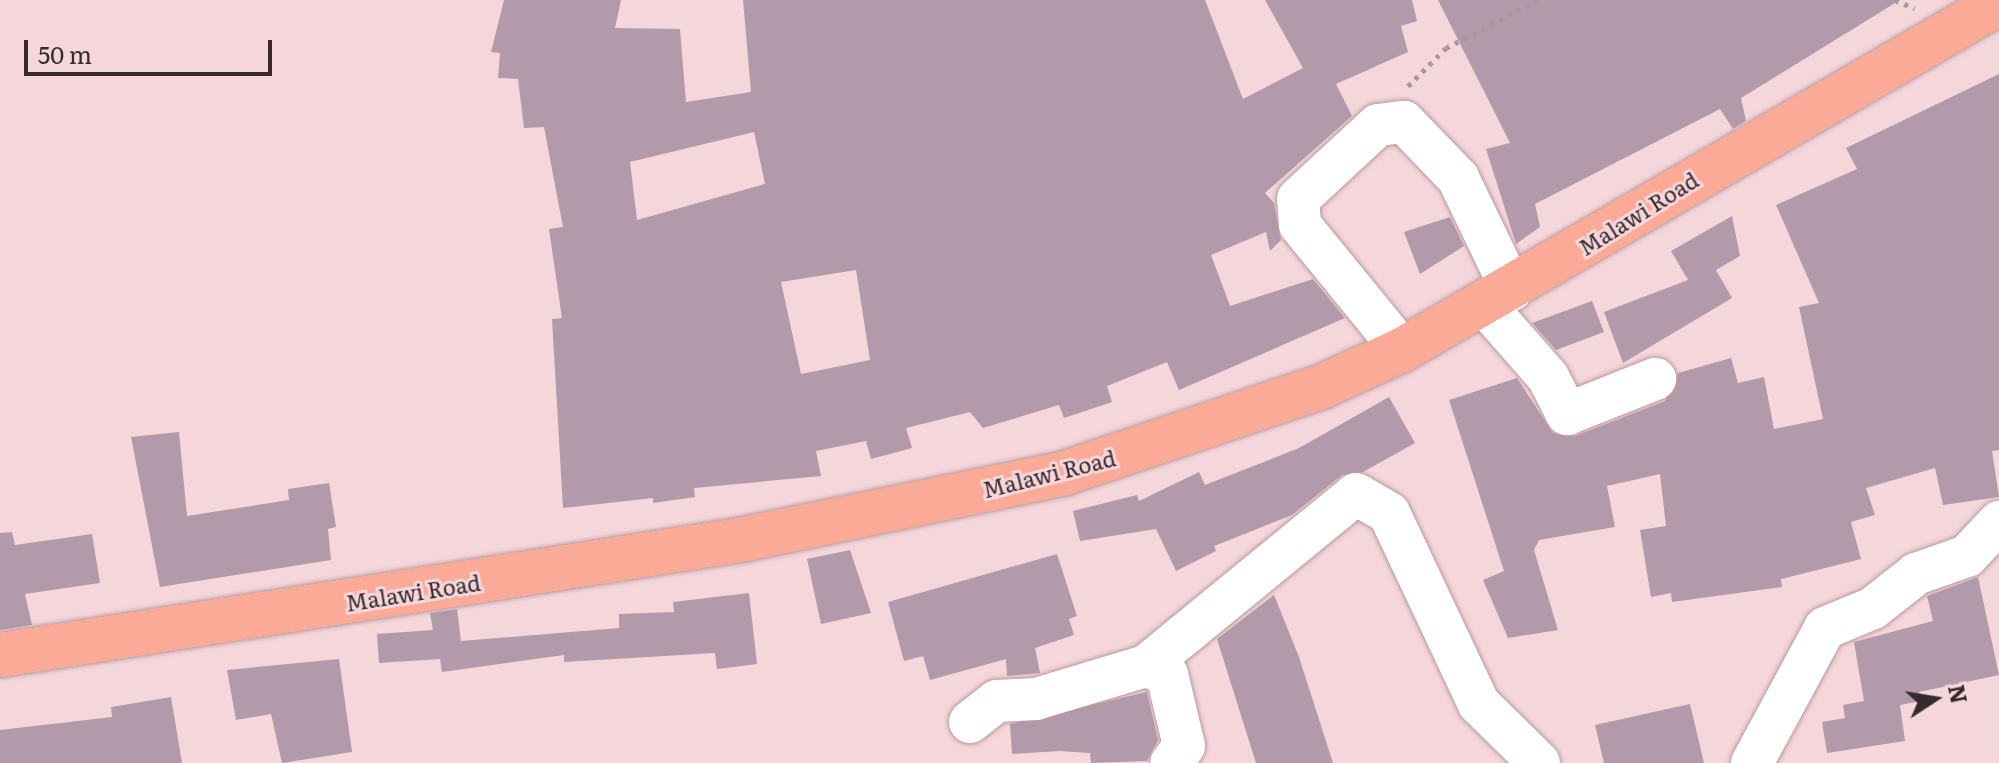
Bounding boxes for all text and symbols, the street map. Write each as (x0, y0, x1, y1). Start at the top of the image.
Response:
scale bar (28, 24, 276, 74)
text: 50 m (38, 36, 92, 71)
street label: Malawi Road (1573, 166, 1703, 260)
street label: Malawi Road (980, 444, 1118, 502)
street label: Malawi Road (344, 568, 482, 616)
north arrow (1895, 659, 1975, 739)
text: N (1941, 681, 1977, 706)

